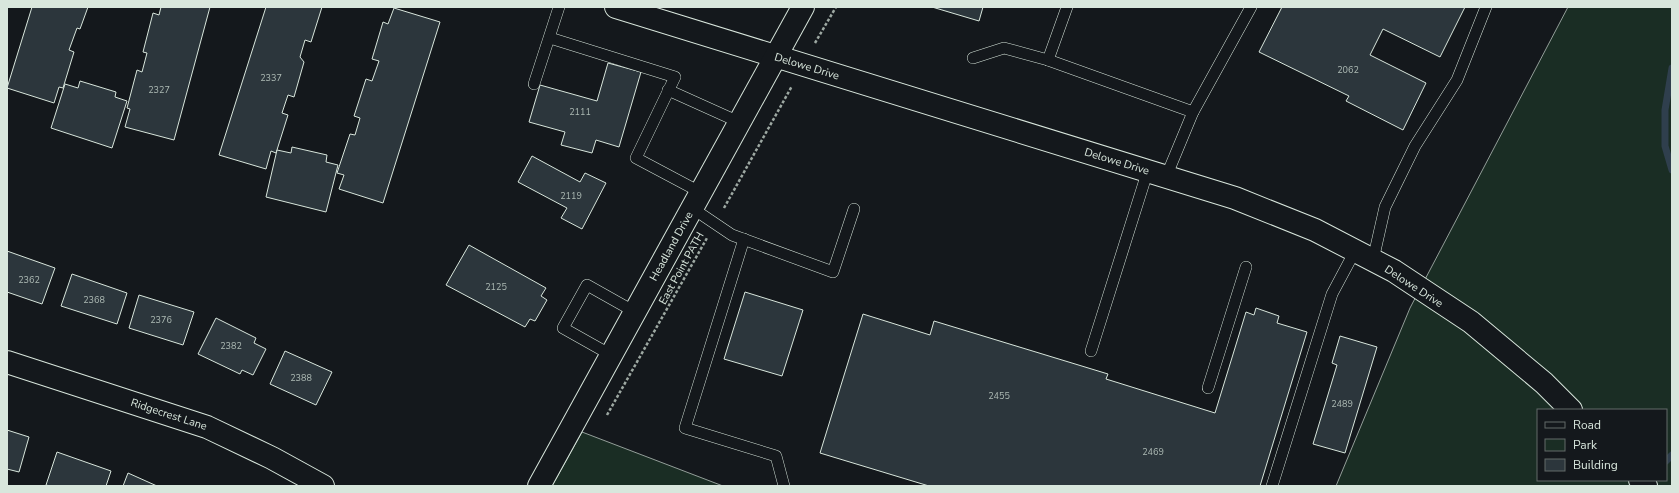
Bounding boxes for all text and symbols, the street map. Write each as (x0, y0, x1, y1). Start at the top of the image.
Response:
street label: Delowe Drive (773, 49, 841, 84)
house number: 2062 (1337, 64, 1359, 76)
house number: 2337 (260, 72, 282, 84)
house number: 2327 (148, 84, 170, 96)
house number: 2111 (569, 106, 591, 118)
street label: Delowe Drive (1083, 144, 1151, 179)
house number: 2119 (560, 190, 582, 202)
street label: Headland Drive (646, 209, 697, 284)
street label: East Point PATH (655, 229, 708, 307)
street label: Delowe Drive (1381, 262, 1446, 311)
house number: 2362 (18, 274, 40, 286)
house number: 2125 (485, 281, 507, 293)
house number: 2368 (83, 294, 105, 306)
house number: 2376 (150, 314, 172, 326)
house number: 2382 (220, 340, 242, 352)
house number: 2388 (290, 372, 312, 384)
house number: 2455 (988, 390, 1010, 402)
street label: Ridgecrest Lane (129, 395, 209, 434)
house number: 2489 (1331, 398, 1353, 410)
legend (1537, 409, 1667, 481)
text: Road (1573, 417, 1601, 433)
text: Park (1573, 437, 1598, 453)
house number: 2469 (1142, 446, 1164, 458)
text: Building (1573, 457, 1618, 473)

